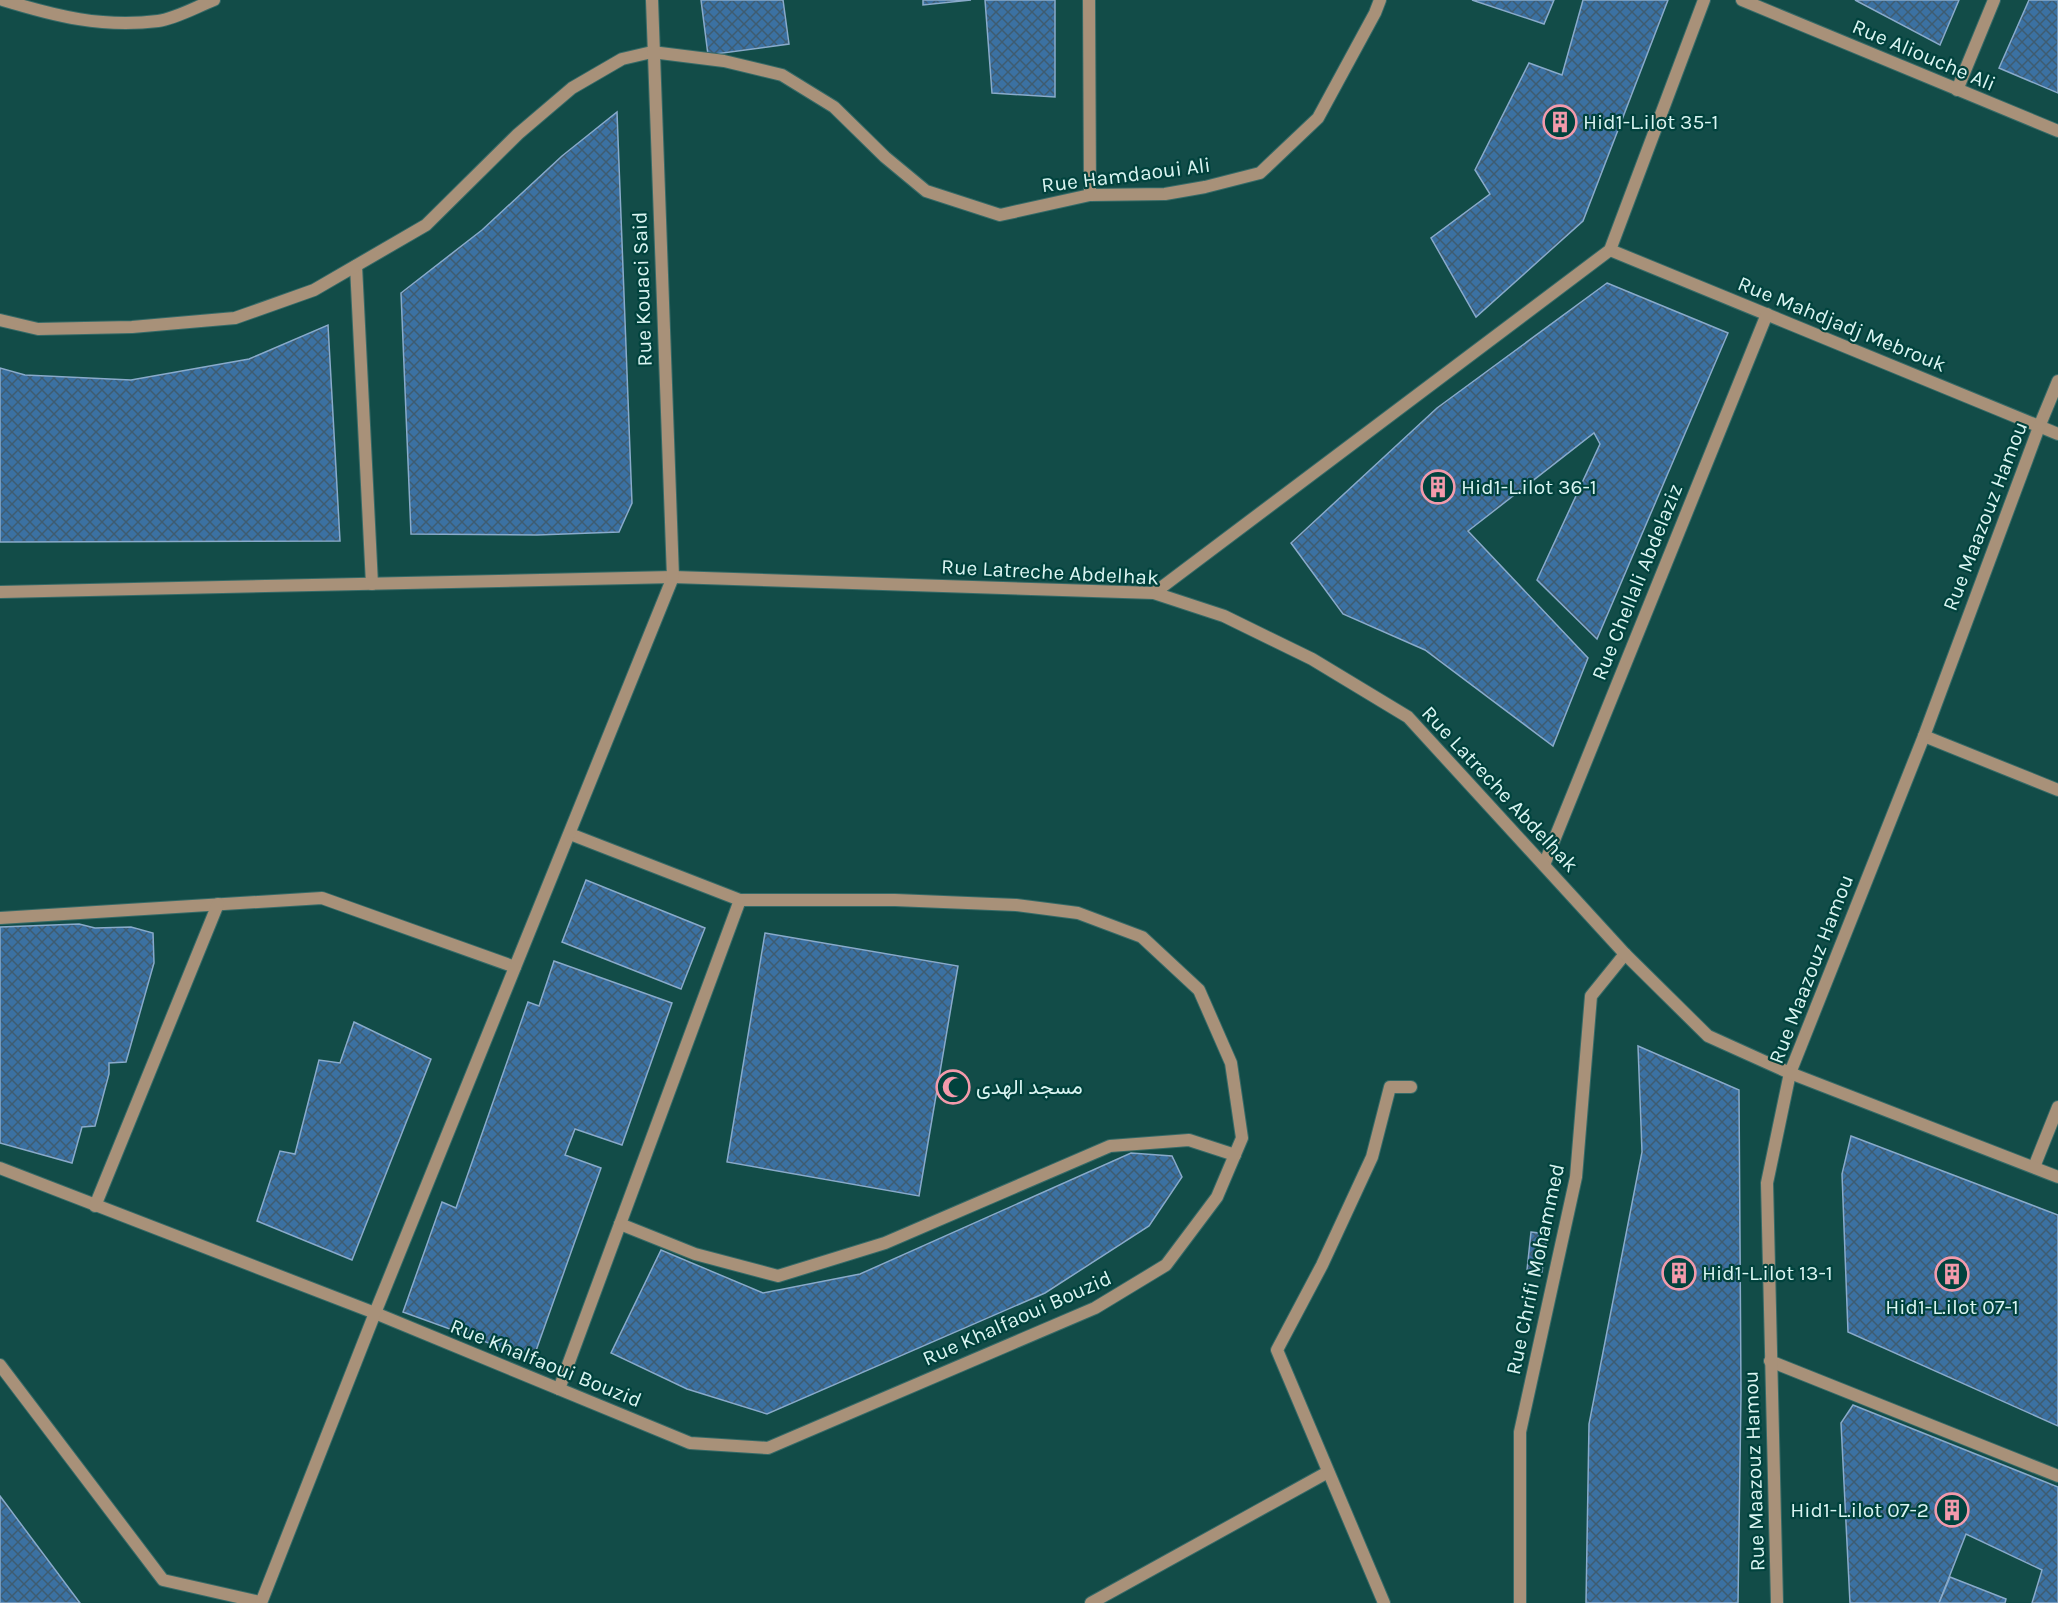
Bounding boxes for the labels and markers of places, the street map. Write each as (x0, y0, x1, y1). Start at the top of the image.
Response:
building icon: Hid1-L.ilot 35-1 (1542, 104, 1578, 140)
place label: Hid1-L.ilot 35-1 (1583, 110, 1719, 134)
building icon: Hid1-L.ilot 36-1 (1420, 469, 1456, 505)
place label: Hid1-L.ilot 36-1 (1461, 475, 1597, 499)
mosque icon: مسجد الهدى (935, 1069, 971, 1105)
place label: مسجد الهدى (976, 1075, 1083, 1100)
building icon: Hid1-L.ilot 13-1 (1661, 1255, 1697, 1291)
building icon: Hid1-L.ilot 07-1 (1934, 1256, 1970, 1292)
place label: Hid1-L.ilot 13-1 (1702, 1261, 1833, 1285)
place label: Hid1-L.ilot 07-1 (1885, 1295, 2019, 1319)
building icon: Hid1-L.ilot 07-2 (1934, 1492, 1970, 1528)
place label: Hid1-L.ilot 07-2 (1790, 1498, 1929, 1522)

